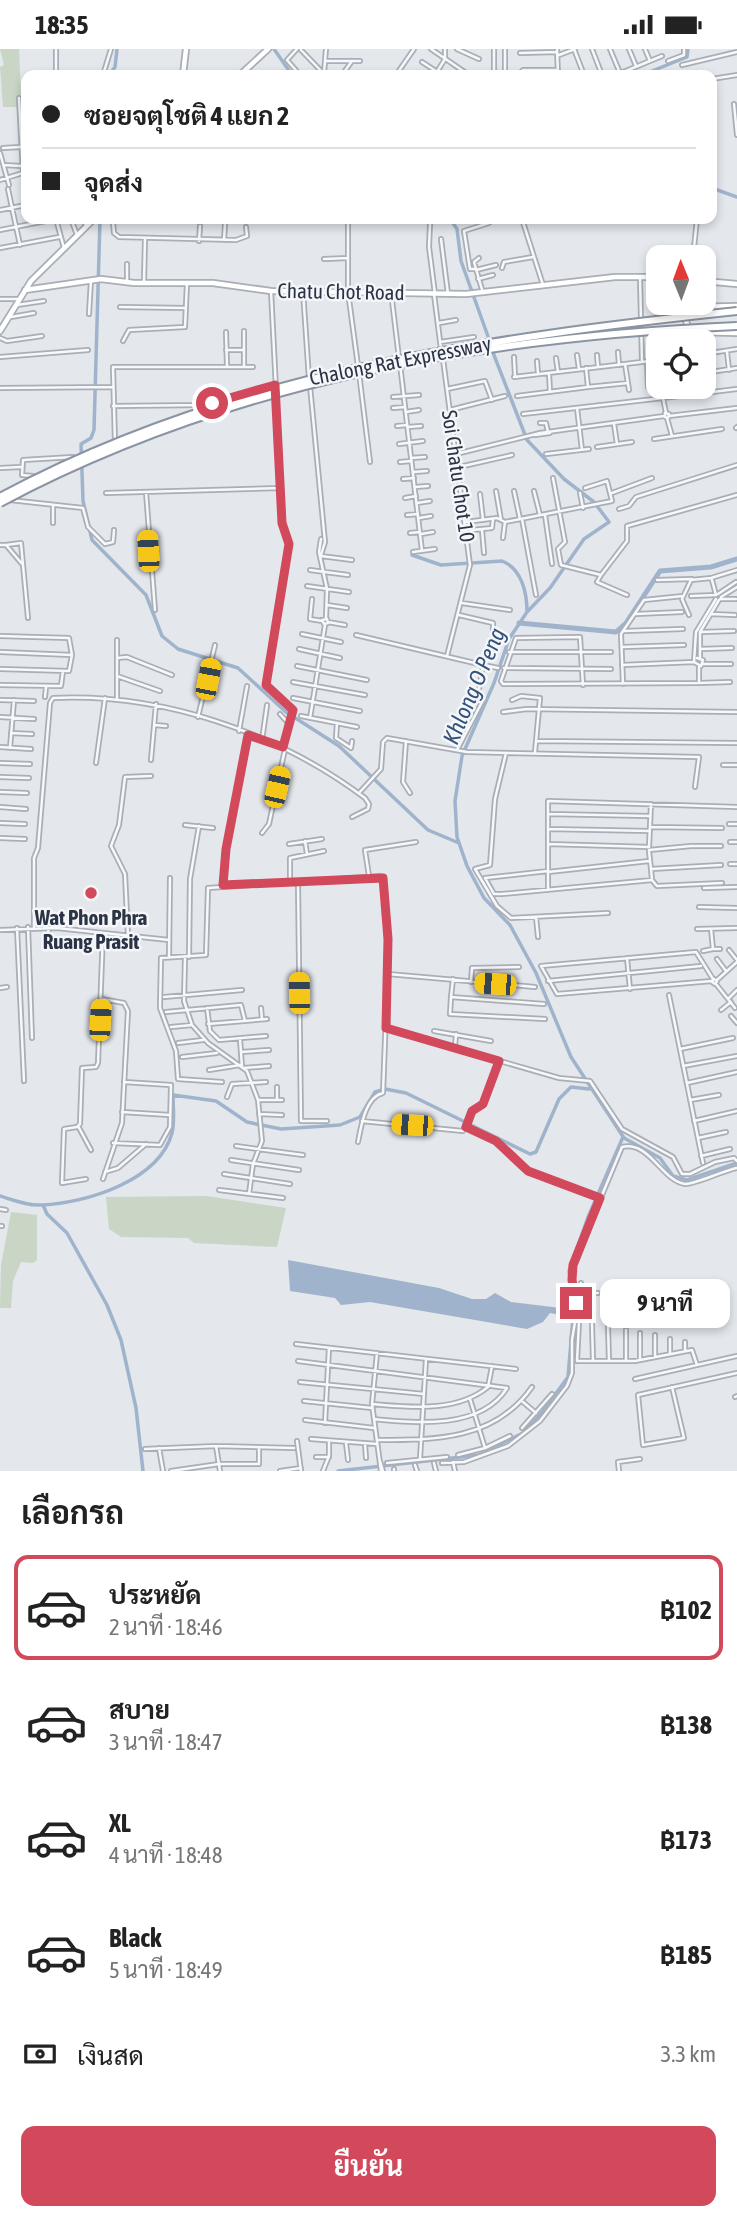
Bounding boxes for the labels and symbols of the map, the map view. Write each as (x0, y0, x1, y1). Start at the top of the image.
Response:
north arrow (646, 245, 716, 315)
street label: Chatu Chot Road (277, 278, 405, 304)
street label: Chalong Rat Expressway (307, 331, 493, 389)
route start (196, 387, 228, 419)
street label: Soi Chatu Chot 10 (438, 408, 480, 544)
car (137, 529, 160, 573)
water label: Khlong O Peng (438, 624, 510, 748)
car (194, 656, 223, 702)
car (263, 764, 292, 810)
marker: Wat Phon Phra Ruang Prasit (83, 885, 99, 901)
place label: Wat Phon Phra Ruang Prasit (34, 905, 148, 953)
car (289, 972, 310, 1014)
car (474, 972, 517, 996)
car (89, 998, 112, 1042)
car (391, 1113, 434, 1137)
callout: 9 นาที (600, 1279, 730, 1327)
route end (560, 1287, 592, 1319)

